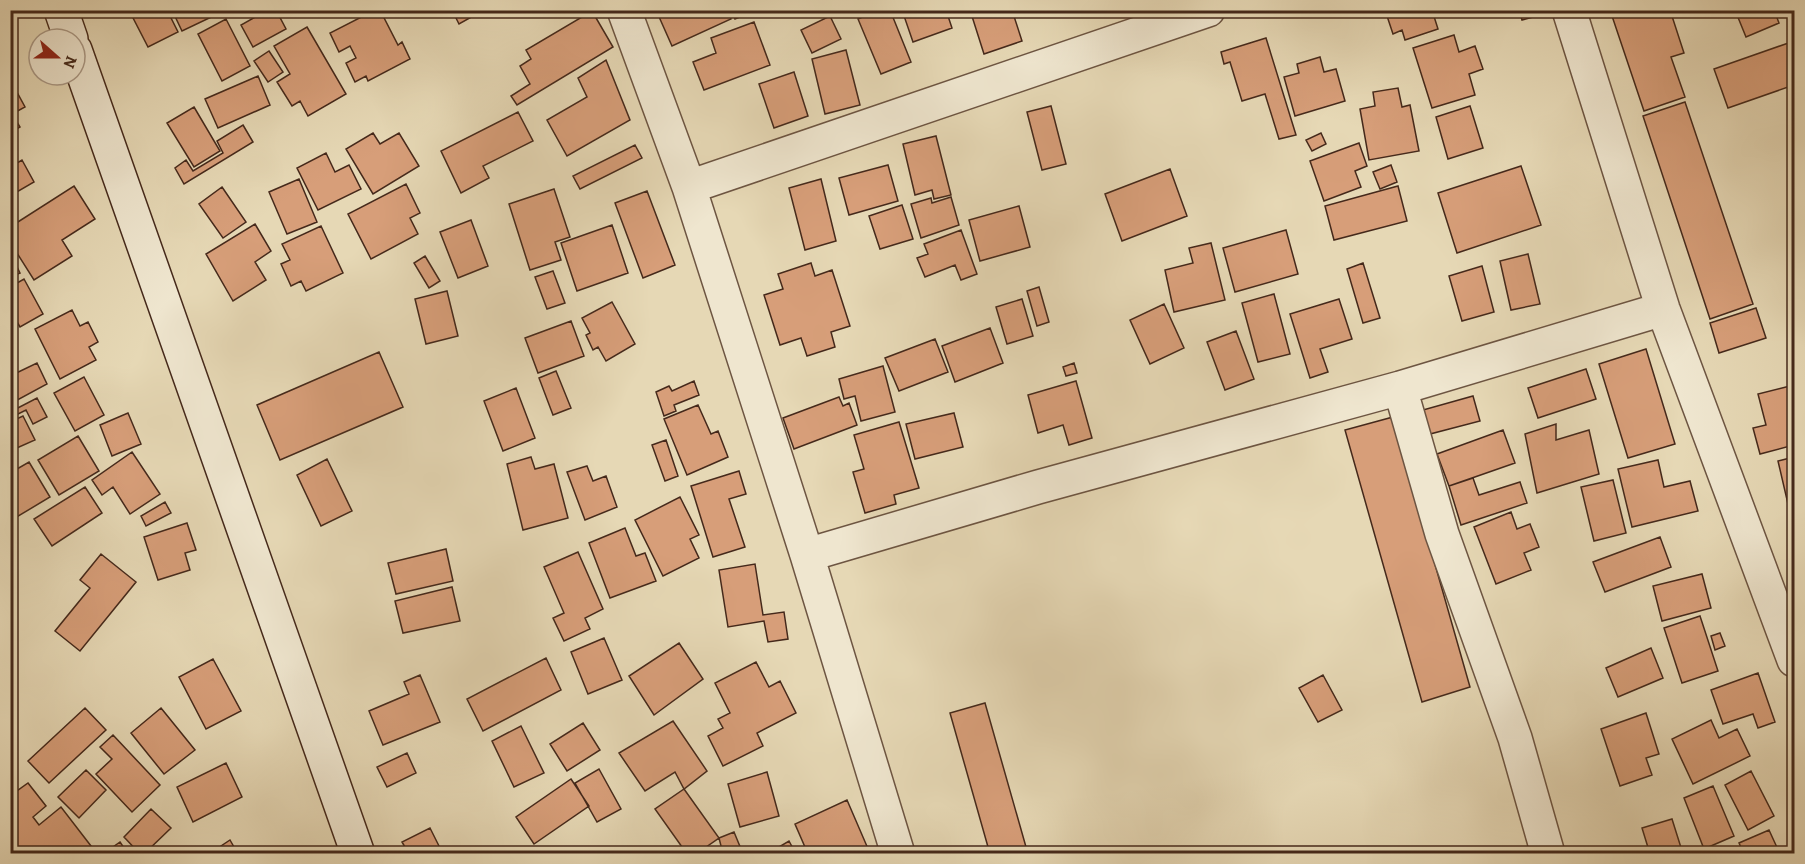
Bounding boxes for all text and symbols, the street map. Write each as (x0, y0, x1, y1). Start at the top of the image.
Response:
north arrow (27, 27, 87, 87)
text: N (58, 53, 82, 72)

